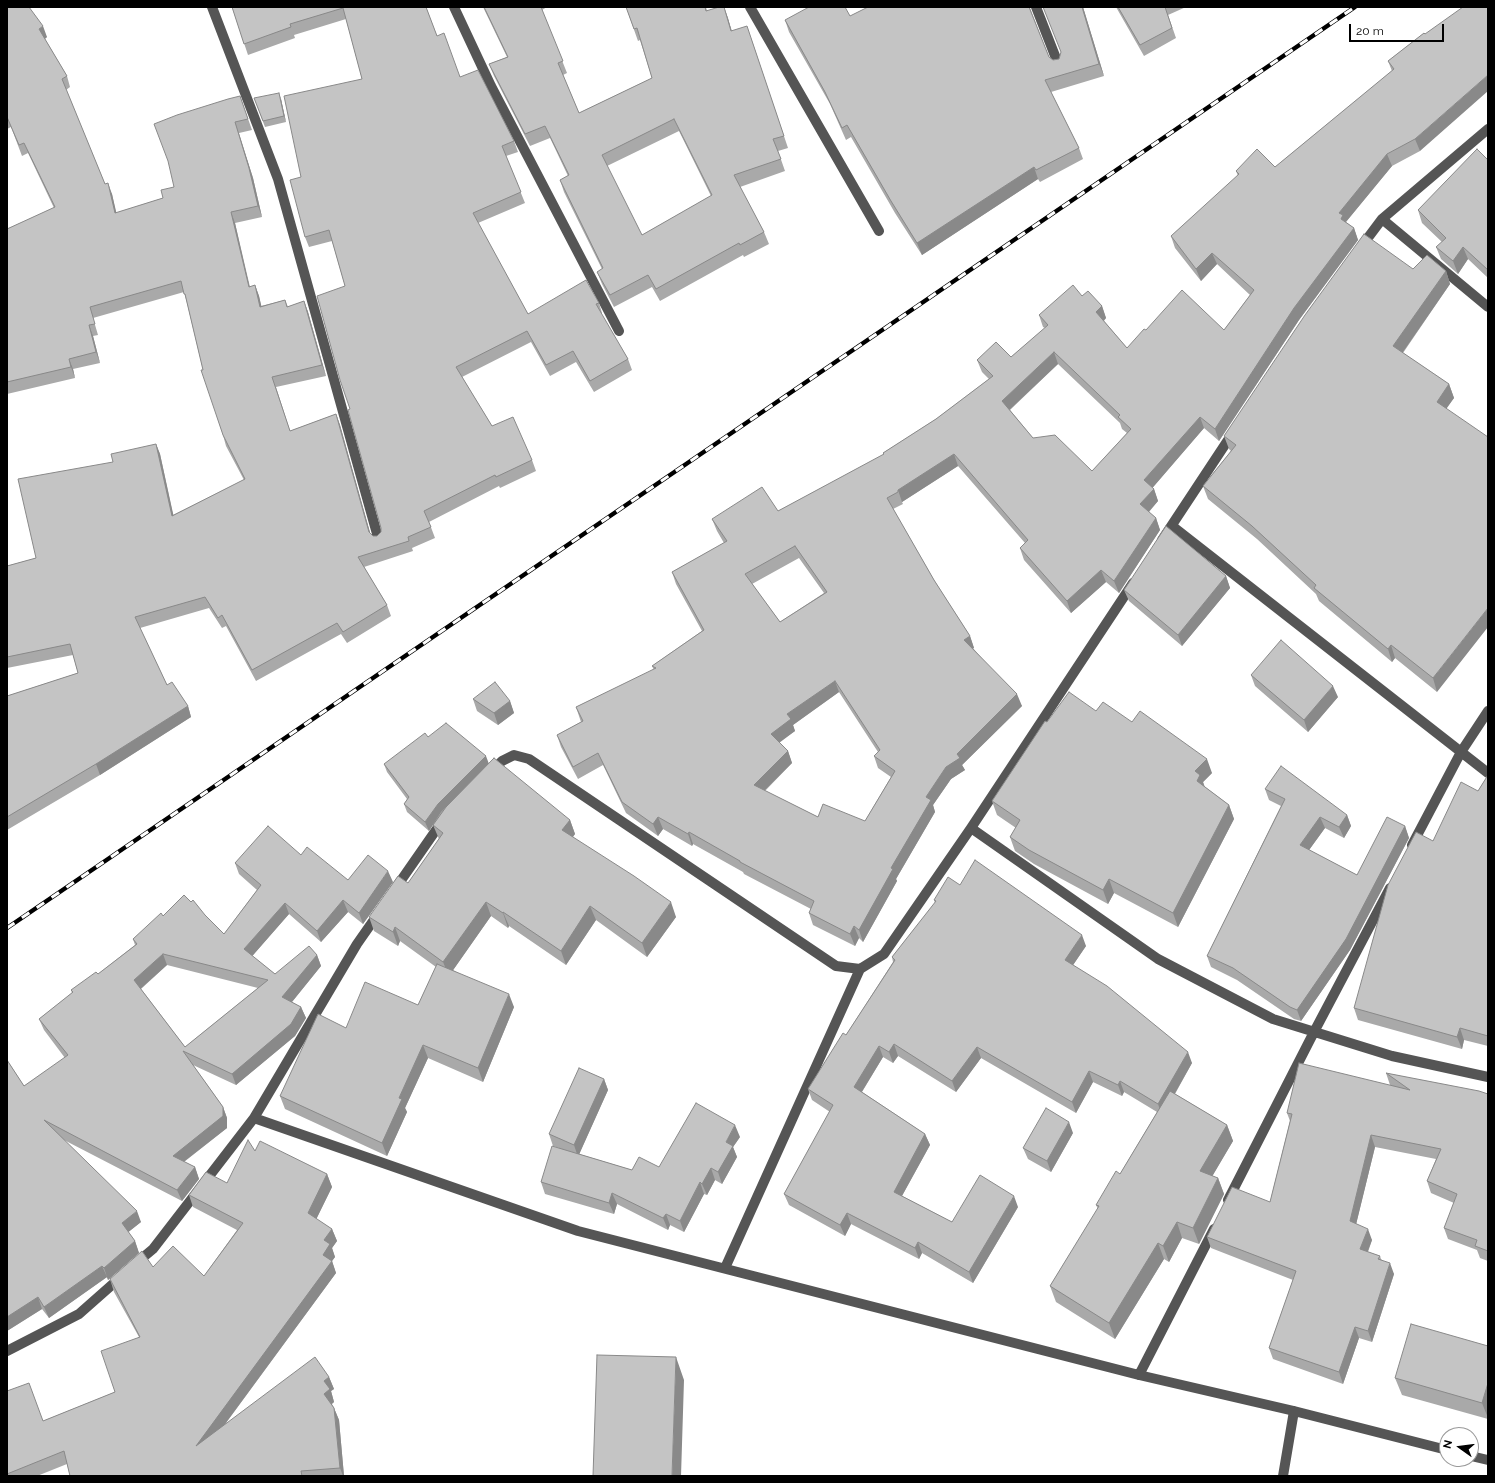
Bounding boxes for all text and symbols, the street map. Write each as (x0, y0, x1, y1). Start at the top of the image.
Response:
scale bar (1351, 16, 1446, 42)
text: 20 m (1356, 24, 1384, 38)
north arrow (1439, 1427, 1479, 1467)
text: N (1441, 1439, 1455, 1450)

